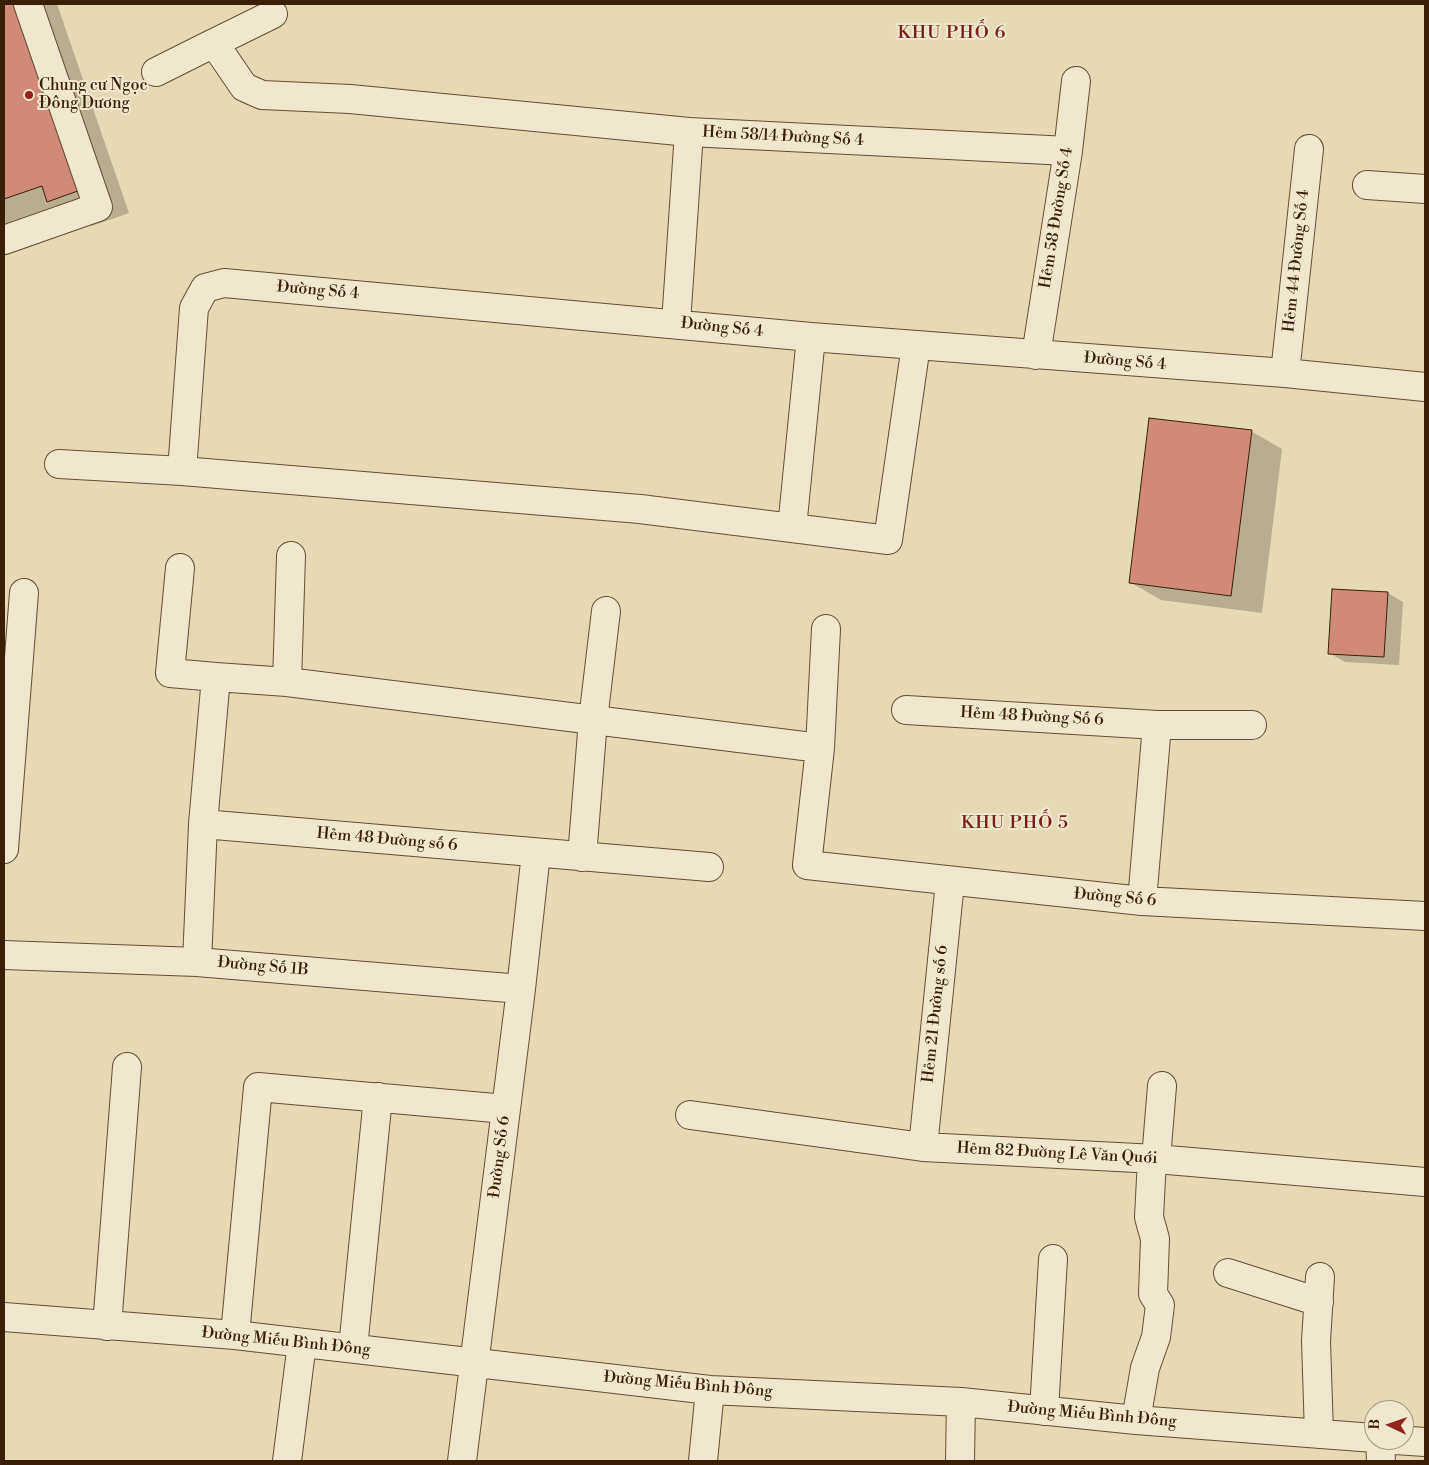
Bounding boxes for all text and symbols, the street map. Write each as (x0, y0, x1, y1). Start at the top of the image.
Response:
district label: KHU PHỐ 6 (896, 23, 1008, 45)
place label: Chung cư Ngọc Đông Dương (39, 76, 148, 114)
marker: Chung cư Ngọc Đông Dương (23, 89, 35, 101)
street label: Hẻm 58/14 Đường Số 4 (702, 123, 864, 151)
street label: Hẻm 58 Đường Số 4 (1036, 146, 1078, 290)
street label: Hẻm 44 Đường Số 4 (1280, 189, 1314, 333)
street label: Đường Số 4 (276, 278, 360, 304)
street label: Đường Số 4 (680, 314, 764, 342)
street label: Đường Số 4 (1083, 349, 1167, 375)
street label: Hẻm 48 Đường Số 6 (960, 704, 1104, 730)
district label: KHU PHỐ 5 (960, 813, 1070, 835)
street label: Hẻm 48 Đường số 6 (316, 824, 458, 856)
street label: Đường Số 6 (1073, 885, 1157, 911)
street label: Hẻm 21 Đường số 6 (919, 944, 953, 1084)
street label: Đường Số 1B (217, 953, 309, 981)
street label: Đường Số 6 (485, 1115, 515, 1199)
street label: Hẻm 82 Đường Lê Văn Quới (956, 1139, 1158, 1169)
street label: Đường Miếu Bình Đông (201, 1324, 371, 1360)
street label: Đường Miếu Bình Đông (603, 1368, 773, 1402)
street label: Đường Miếu Bình Đông (1007, 1398, 1177, 1432)
north arrow (1364, 1400, 1414, 1450)
text: B (1366, 1419, 1384, 1430)

